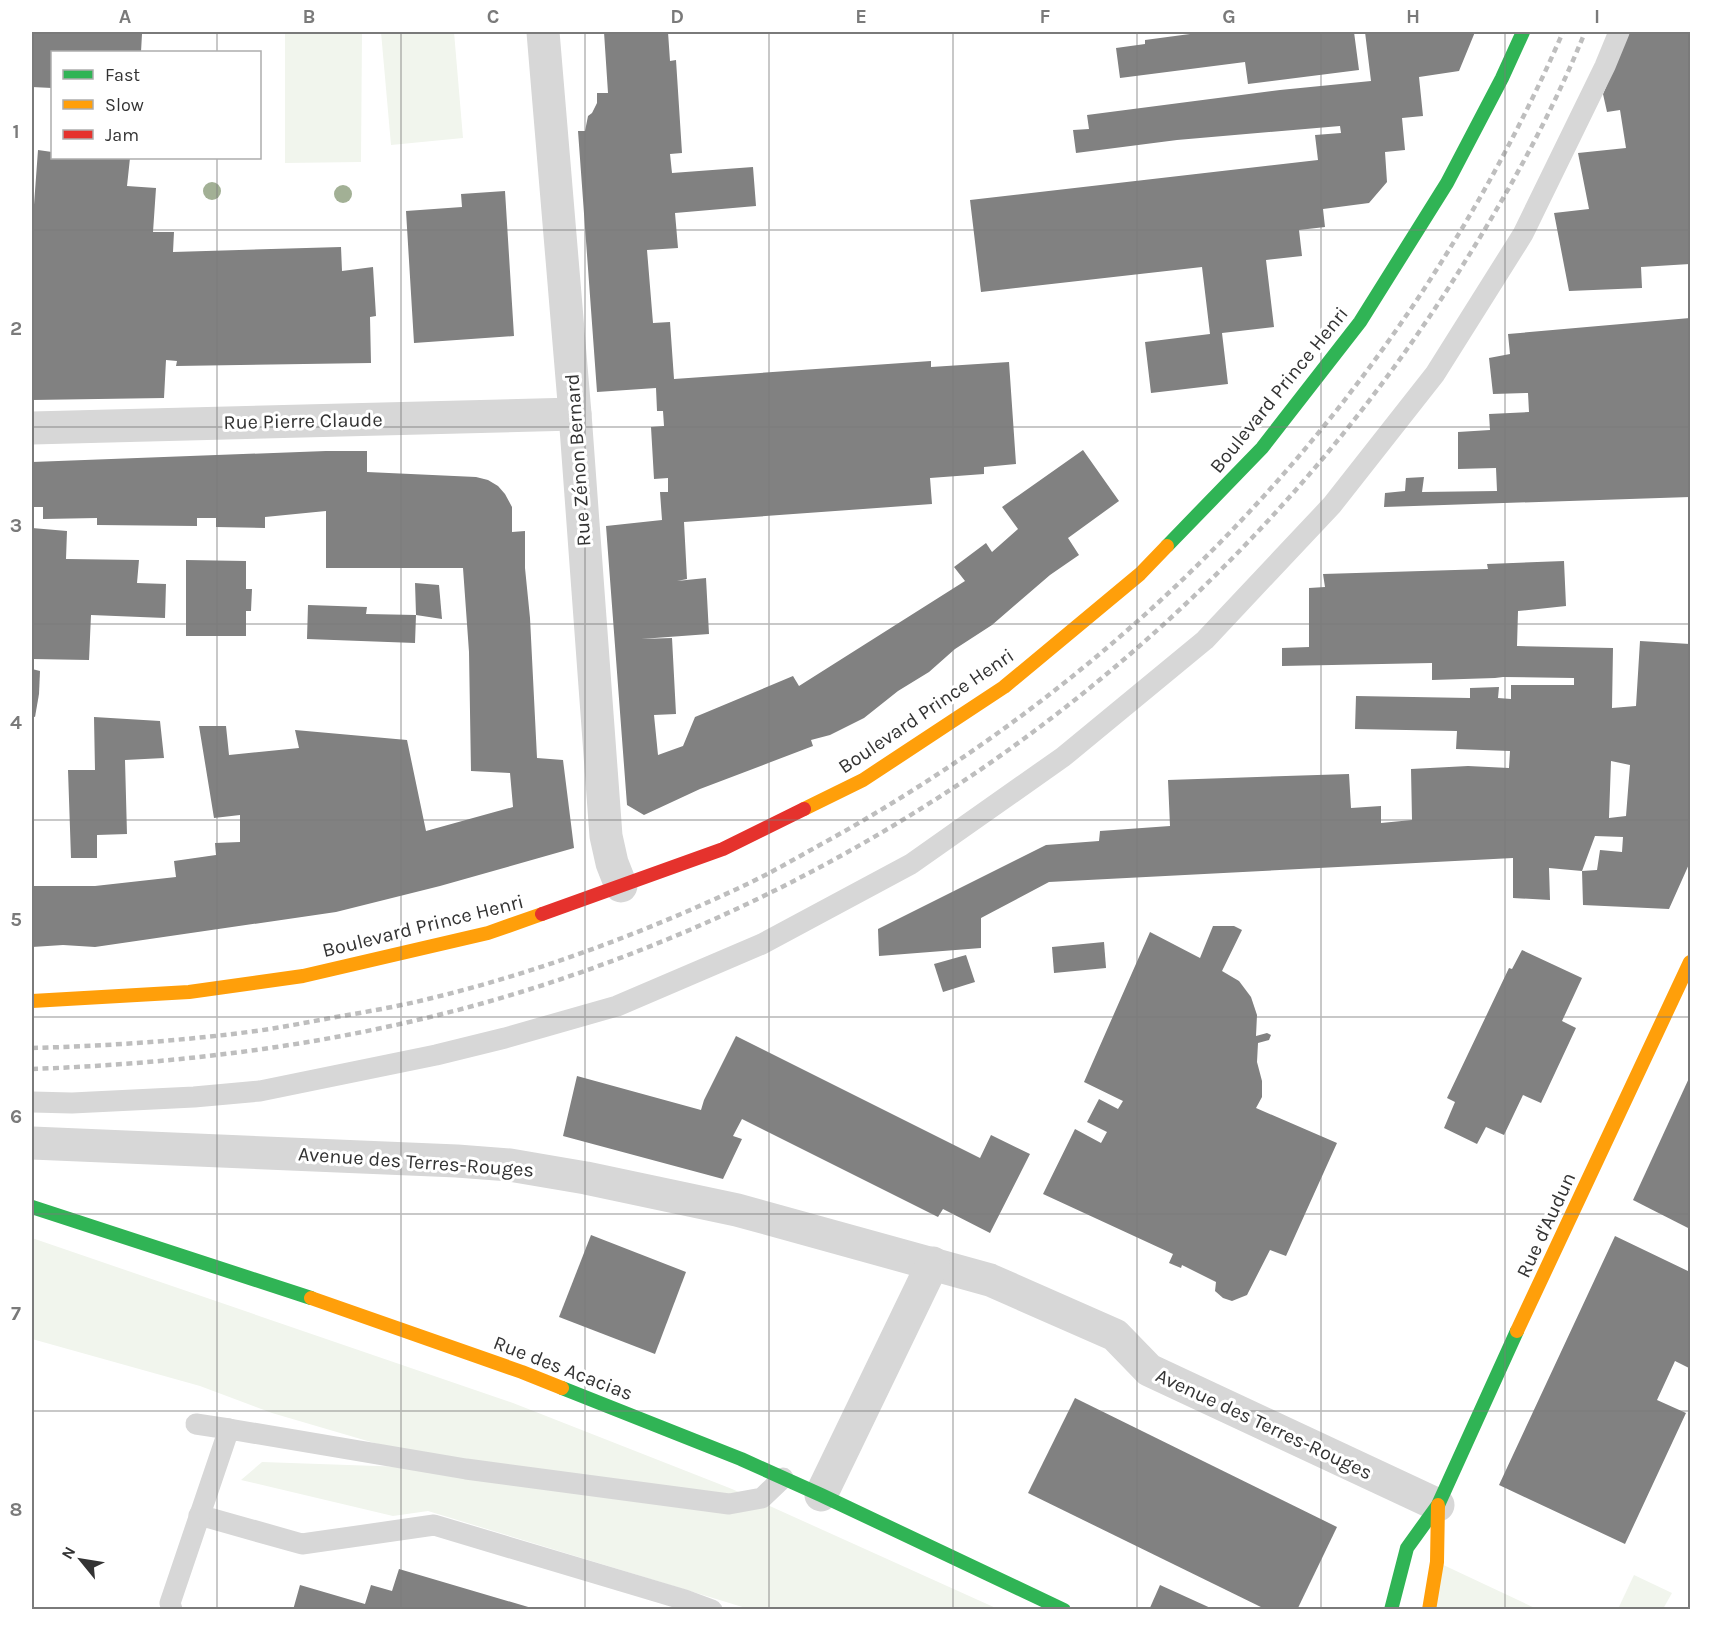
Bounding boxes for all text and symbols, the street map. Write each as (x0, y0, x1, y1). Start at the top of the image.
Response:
text: A (119, 5, 132, 28)
text: B (303, 5, 315, 28)
text: C (487, 5, 499, 28)
text: D (670, 5, 684, 28)
text: E (855, 5, 867, 28)
text: F (1040, 5, 1051, 28)
text: G (1222, 5, 1236, 28)
text: H (1406, 5, 1420, 28)
text: I (1594, 5, 1600, 28)
legend (51, 51, 261, 159)
text: Fast (105, 64, 140, 86)
text: Slow (105, 94, 144, 116)
text: 1 (12, 120, 20, 143)
text: Jam (105, 124, 139, 146)
street label: Boulevard Prince Henri (1205, 302, 1353, 478)
text: 2 (10, 317, 22, 340)
street label: Rue Zénon Bernard (560, 373, 596, 547)
street label: Rue Pierre Claude (223, 408, 383, 434)
text: 3 (10, 514, 22, 537)
street label: Boulevard Prince Henri (834, 644, 1018, 778)
text: 4 (10, 711, 22, 734)
street label: Boulevard Prince Henri (320, 890, 526, 962)
text: 5 (10, 908, 22, 931)
text: 6 (10, 1105, 22, 1128)
street label: Avenue des Terres-Rouges (297, 1142, 535, 1182)
street label: Rue d'Audun (1512, 1169, 1580, 1281)
text: 7 (11, 1302, 21, 1325)
street label: Rue des Acacias (490, 1331, 636, 1405)
street label: Avenue des Terres-Rouges (1152, 1364, 1376, 1484)
text: 8 (10, 1498, 22, 1521)
north arrow (51, 1530, 111, 1590)
text: N (57, 1543, 80, 1562)

